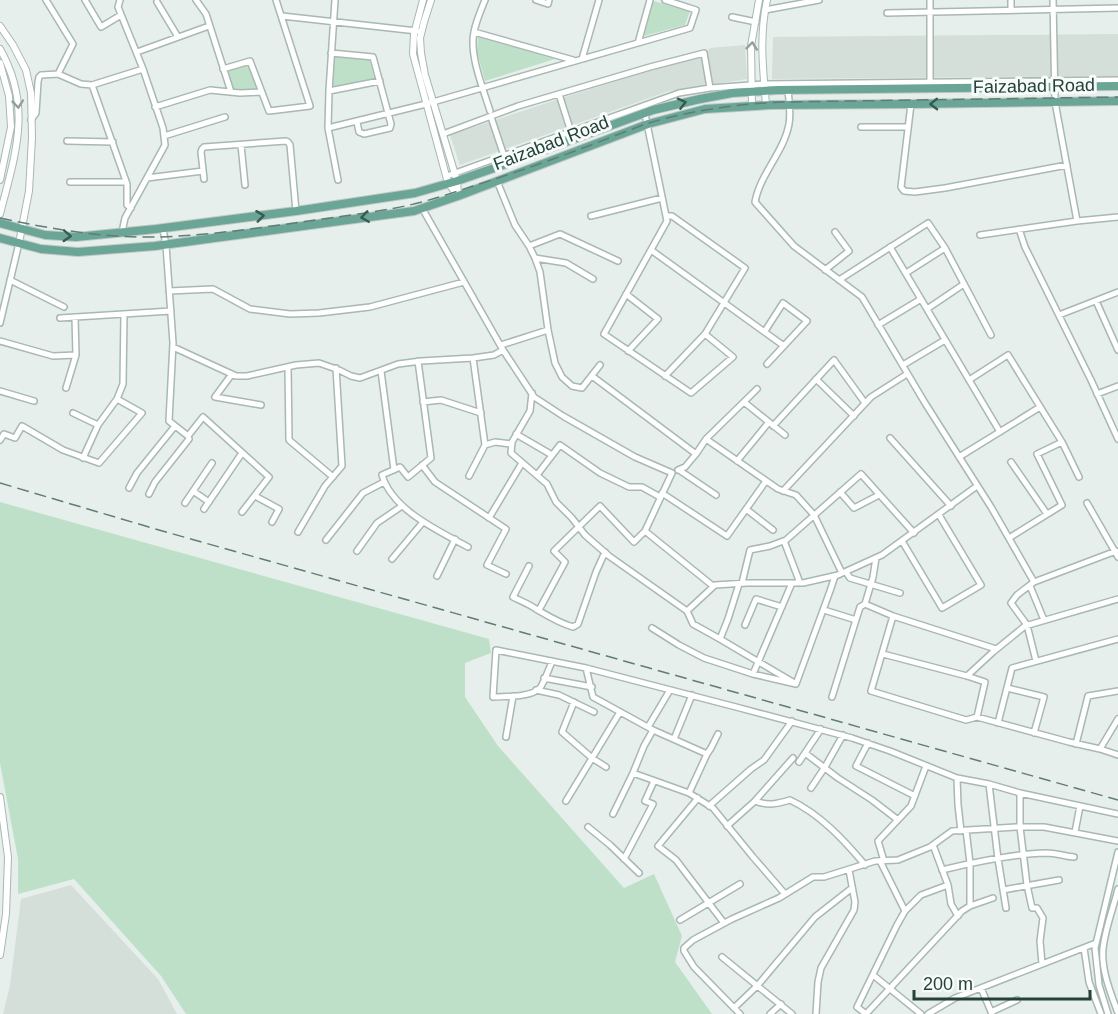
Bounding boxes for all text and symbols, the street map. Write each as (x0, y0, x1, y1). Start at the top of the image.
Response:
one-way arrow (745, 41, 758, 50)
street label: Faizabad Road (973, 75, 1095, 97)
one-way arrow (676, 98, 687, 110)
one-way arrow (929, 98, 938, 110)
one-way arrow (11, 99, 23, 109)
street label: Faizabad Road (490, 112, 612, 174)
one-way arrow (256, 210, 265, 222)
one-way arrow (360, 211, 369, 223)
one-way arrow (62, 229, 71, 242)
scale bar (914, 963, 1090, 1001)
text: 200 m (923, 974, 973, 994)

